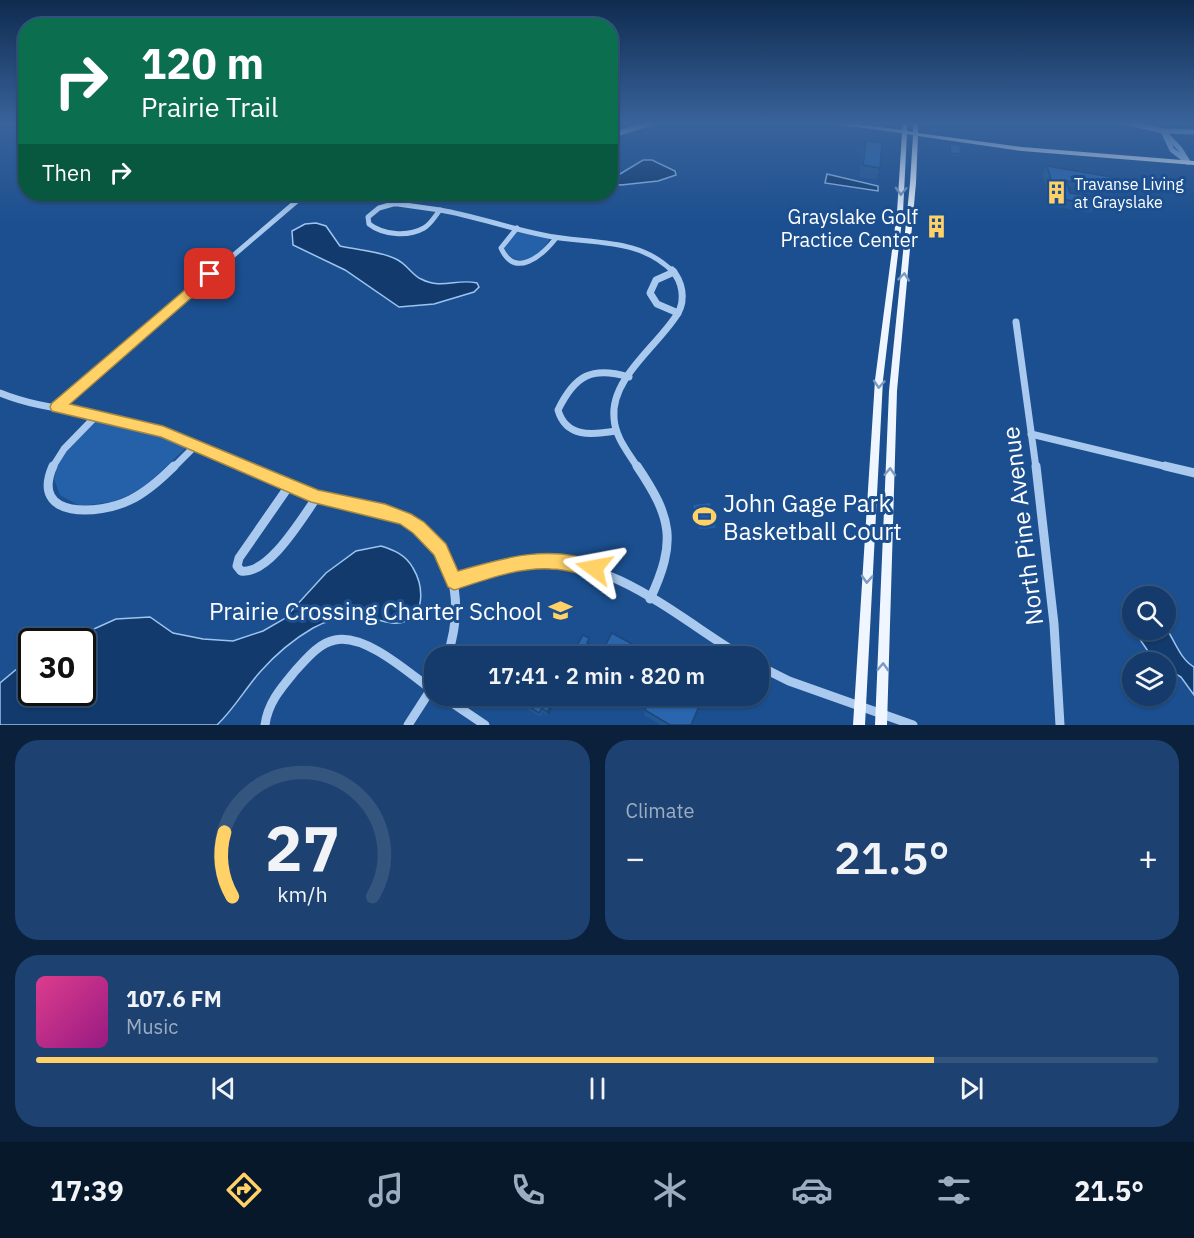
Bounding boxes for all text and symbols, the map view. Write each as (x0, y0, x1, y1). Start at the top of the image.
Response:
text: 120 m (141, 36, 264, 91)
icon: right (42, 42, 120, 120)
text: Prairie Trail (141, 89, 278, 124)
icon: right (104, 156, 137, 189)
text: Then (42, 158, 92, 187)
place label: Travanse Living at Grayslake (1074, 174, 1184, 212)
building icon: Travanse Living at Grayslake (1043, 180, 1069, 206)
one-way arrow (894, 186, 907, 195)
place label: Grayslake Golf Practice Center (780, 203, 919, 253)
building icon: Grayslake Golf Practice Center (923, 214, 949, 240)
pin (184, 248, 235, 299)
icon: arrive (193, 257, 226, 290)
one-way arrow (897, 273, 909, 282)
one-way arrow (872, 380, 885, 389)
street label: North Pine Avenue (994, 425, 1050, 627)
one-way arrow (884, 467, 897, 476)
place label: John Gage Park Basketball Court (723, 487, 902, 547)
sports icon: John Gage Park Basketball Court (692, 504, 718, 530)
position arrow (562, 536, 626, 600)
one-way arrow (861, 575, 874, 584)
map controls (1122, 586, 1176, 706)
button: search (1122, 586, 1176, 640)
place label: Prairie Crossing Charter School (209, 595, 542, 627)
school or university icon: Prairie Crossing Charter School (547, 598, 573, 624)
speed limit sign: 30 (18, 628, 96, 706)
button: layers (1122, 652, 1176, 706)
text: 17:41 · 2 min · 820 m (488, 661, 705, 690)
one-way arrow (877, 662, 890, 671)
text: Climate (626, 797, 694, 824)
text: 27 (265, 807, 340, 888)
text: 21.5° (834, 828, 950, 886)
text: − (626, 836, 645, 879)
text: + (1138, 836, 1158, 879)
text: km/h (277, 880, 327, 908)
text: 107.6 FM (126, 984, 222, 1013)
text: Music (126, 1013, 178, 1040)
icon: previous (207, 1072, 240, 1105)
icon: pause (581, 1072, 614, 1105)
icon: next (955, 1072, 988, 1105)
icon: directions (223, 1169, 265, 1211)
icon: music (365, 1169, 407, 1211)
icon: phone (507, 1169, 549, 1211)
icon: climate (649, 1169, 691, 1211)
icon: car (791, 1169, 833, 1211)
icon: filters (933, 1169, 975, 1211)
text: 17:39 (50, 1173, 124, 1208)
text: 21.5° (1074, 1173, 1144, 1208)

